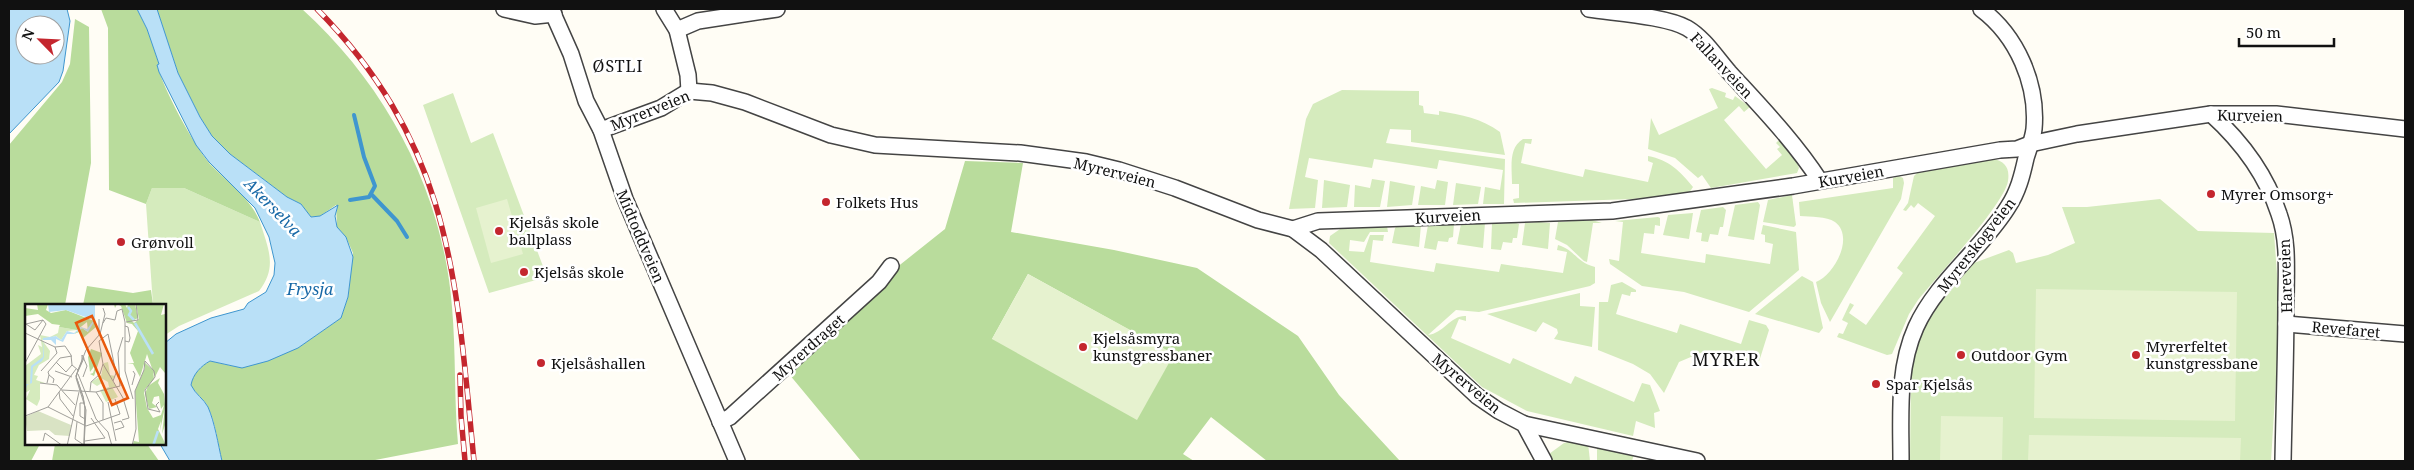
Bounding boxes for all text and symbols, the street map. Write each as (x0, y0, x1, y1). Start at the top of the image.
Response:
north arrow (15, 15, 65, 65)
scale bar (2239, 15, 2334, 47)
text: 50 m (2246, 22, 2281, 42)
text: N (17, 26, 39, 43)
street label: Fallanveien (1686, 28, 1758, 103)
district label: ØSTLI (593, 55, 643, 77)
street label: Myrerveien (607, 85, 693, 135)
street label: Kurveien (2217, 104, 2283, 126)
street label: Myrerveien (1072, 152, 1158, 192)
street label: Kurveien (1817, 160, 1886, 192)
water label: Akerselva (239, 172, 307, 242)
place label: Myrer Omsorg+ (2221, 184, 2334, 204)
street label: Midtoddveien (612, 186, 670, 286)
marker: Myrer Omsorg+ (2205, 188, 2217, 200)
place label: Folkets Hus (836, 192, 918, 212)
street label: Myrerskogveien (1932, 193, 2020, 297)
marker: Folkets Hus (820, 196, 832, 208)
street label: Kurveien (1415, 204, 1482, 228)
place label: Kjelsås skole ballplass (509, 212, 599, 249)
marker: Kjelsås skole ballplass (493, 225, 505, 237)
place label: Grønvoll (131, 232, 194, 252)
marker: Grønvoll (115, 236, 127, 248)
street label: Hareveien (2274, 238, 2296, 314)
place label: Kjelsås skole (534, 262, 624, 282)
marker: Kjelsås skole (518, 266, 530, 278)
water label: Frysja (286, 278, 334, 300)
inset map (25, 304, 166, 445)
street label: Myrerdraget (768, 309, 848, 385)
street label: Revefaret (2311, 316, 2381, 342)
place label: Kjelsåsmyra kunstgressbaner (1093, 328, 1212, 365)
place label: Myrerfeltet kunstgressbane (2146, 336, 2258, 373)
marker: Kjelsåsmyra kunstgressbaner (1077, 341, 1089, 353)
place label: Outdoor Gym (1971, 345, 2068, 365)
district label: MYRER (1692, 347, 1760, 371)
street label: Myrerveien (1428, 348, 1506, 418)
marker: Outdoor Gym (1955, 349, 1967, 361)
marker: Myrerfeltet kunstgressbane (2130, 349, 2142, 361)
place label: Kjelsåshallen (551, 353, 646, 373)
marker: Kjelsåshallen (535, 357, 547, 369)
place label: Spar Kjelsås (1886, 374, 1973, 394)
marker: Spar Kjelsås (1870, 378, 1882, 390)

